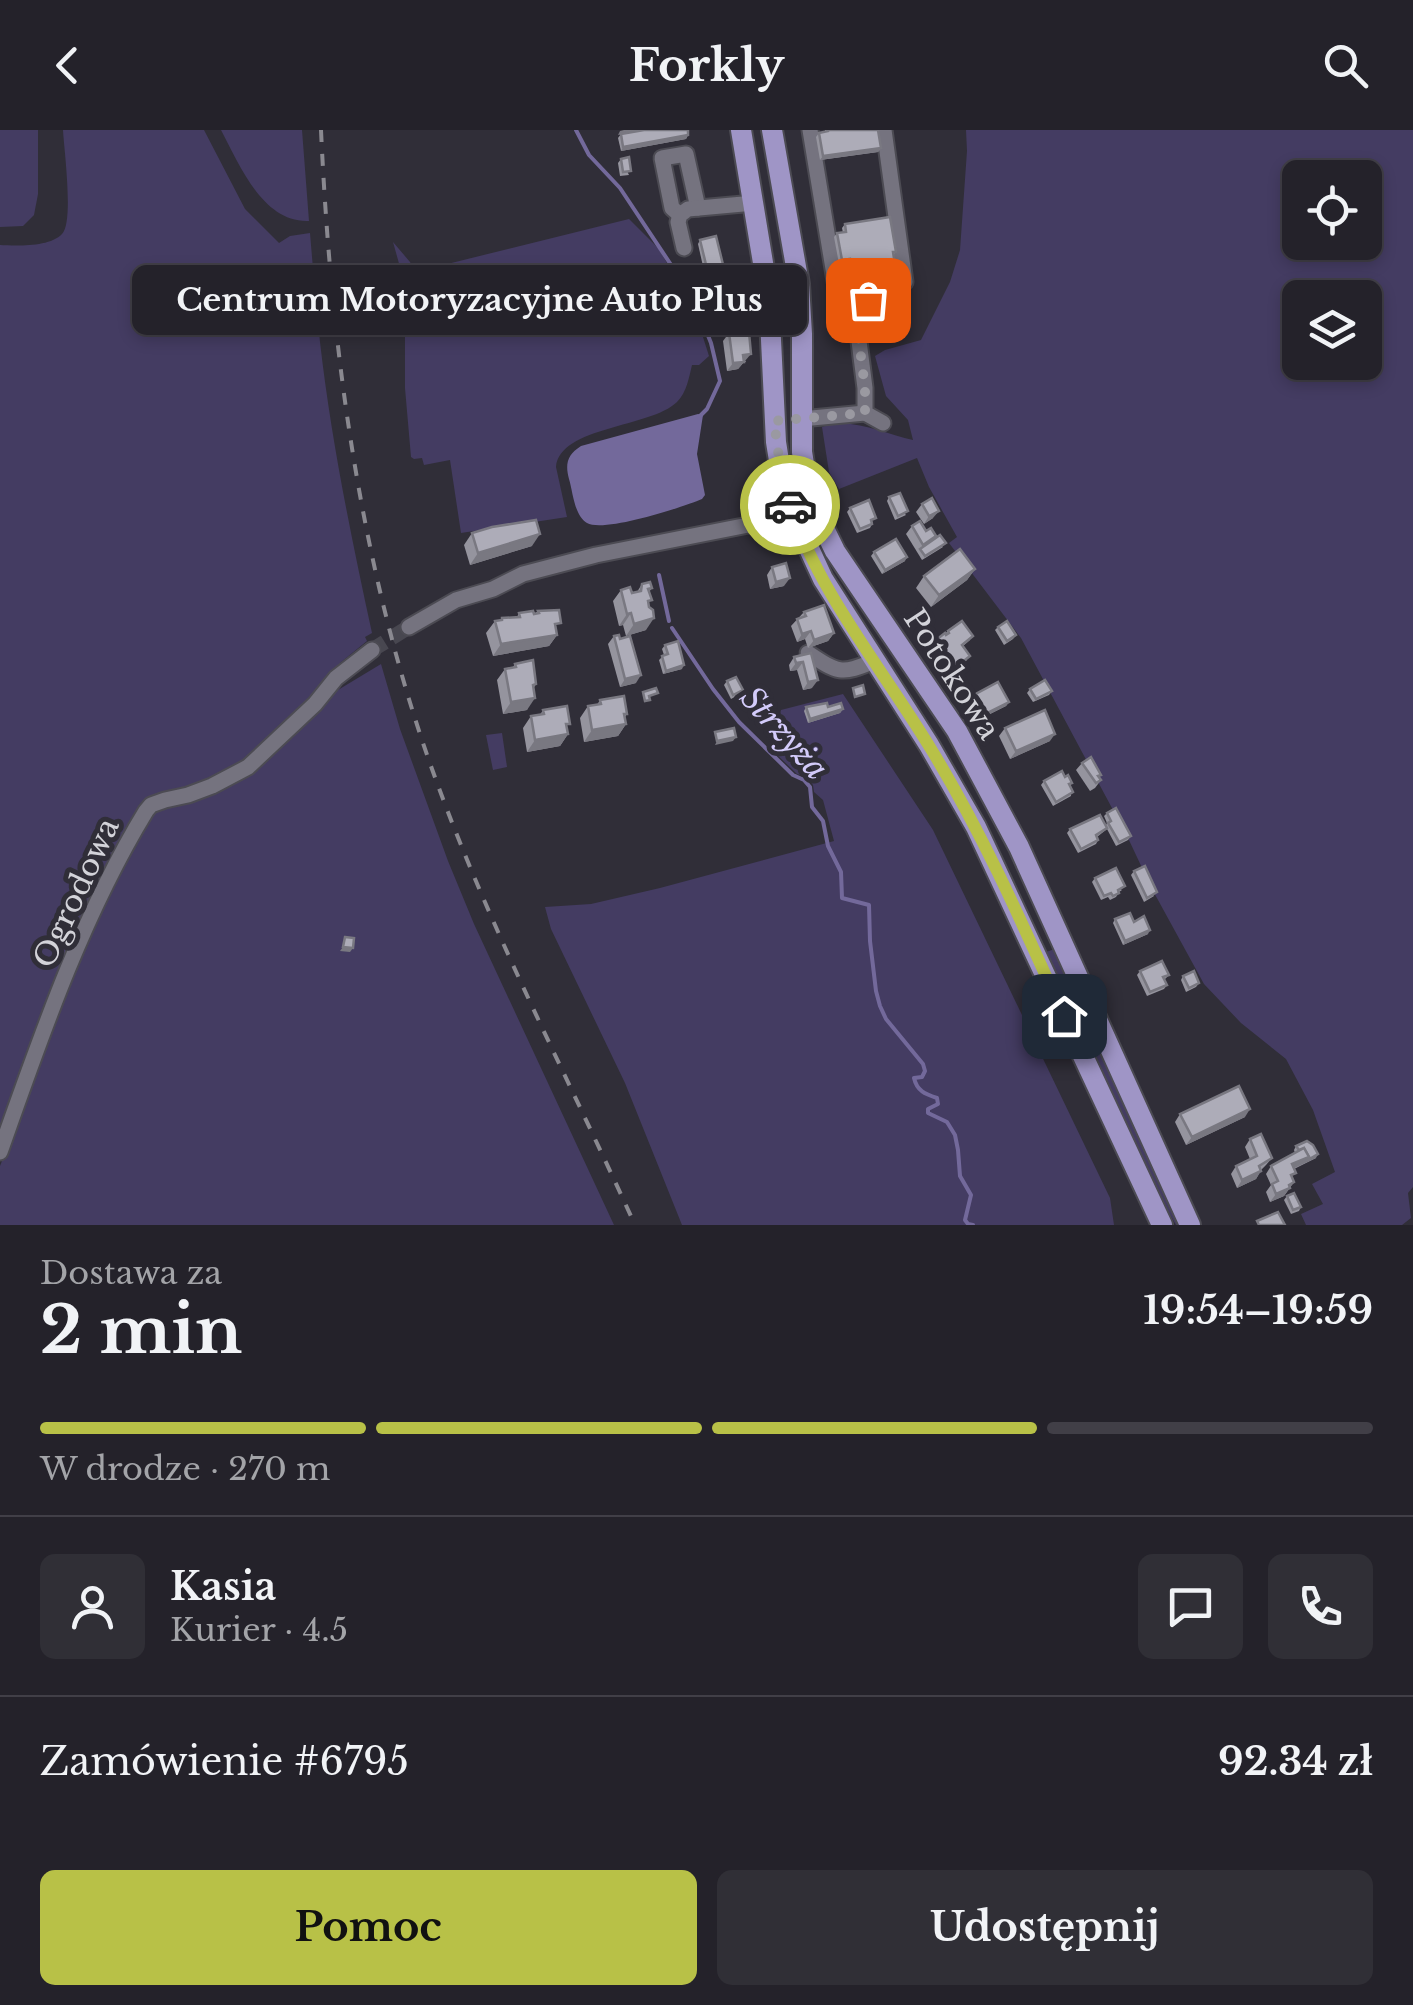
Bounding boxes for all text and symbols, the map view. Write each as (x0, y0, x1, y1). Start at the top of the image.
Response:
text: Forkly (629, 37, 784, 93)
icon: back (40, 38, 95, 93)
icon: search (1318, 38, 1373, 93)
map controls (1282, 160, 1382, 380)
button: locate (1282, 160, 1382, 260)
pin (826, 258, 911, 343)
callout: Centrum Motoryzacyjne Auto Plus (133, 265, 808, 335)
icon: bag (841, 273, 896, 328)
text: Centrum Motoryzacyjne Auto Plus (176, 280, 763, 320)
button: layers (1282, 280, 1382, 380)
courier (740, 455, 840, 555)
icon: car (763, 478, 818, 533)
street label: Potokowa (896, 602, 1008, 747)
water label: Strzyża (732, 678, 836, 788)
street label: Ogrodowa (25, 812, 127, 974)
pin (1022, 974, 1107, 1059)
icon: home (1037, 989, 1092, 1044)
text: Dostawa za (40, 1253, 222, 1293)
text: 19:54–19:59 (1143, 1287, 1373, 1334)
text: 2 min (40, 1290, 242, 1371)
text: W drodze · 270 m (40, 1449, 330, 1489)
button: person (40, 1554, 145, 1659)
button: chat (1138, 1554, 1243, 1659)
button: phone (1268, 1554, 1373, 1659)
text: Kasia (170, 1563, 276, 1610)
text: Kurier · 4.5 (170, 1610, 348, 1650)
text: Zamówienie #6795 (40, 1738, 409, 1785)
text: 92.34 zł (1218, 1738, 1373, 1785)
button: Pomoc (40, 1870, 697, 1985)
button: Udostępnij (717, 1870, 1373, 1985)

